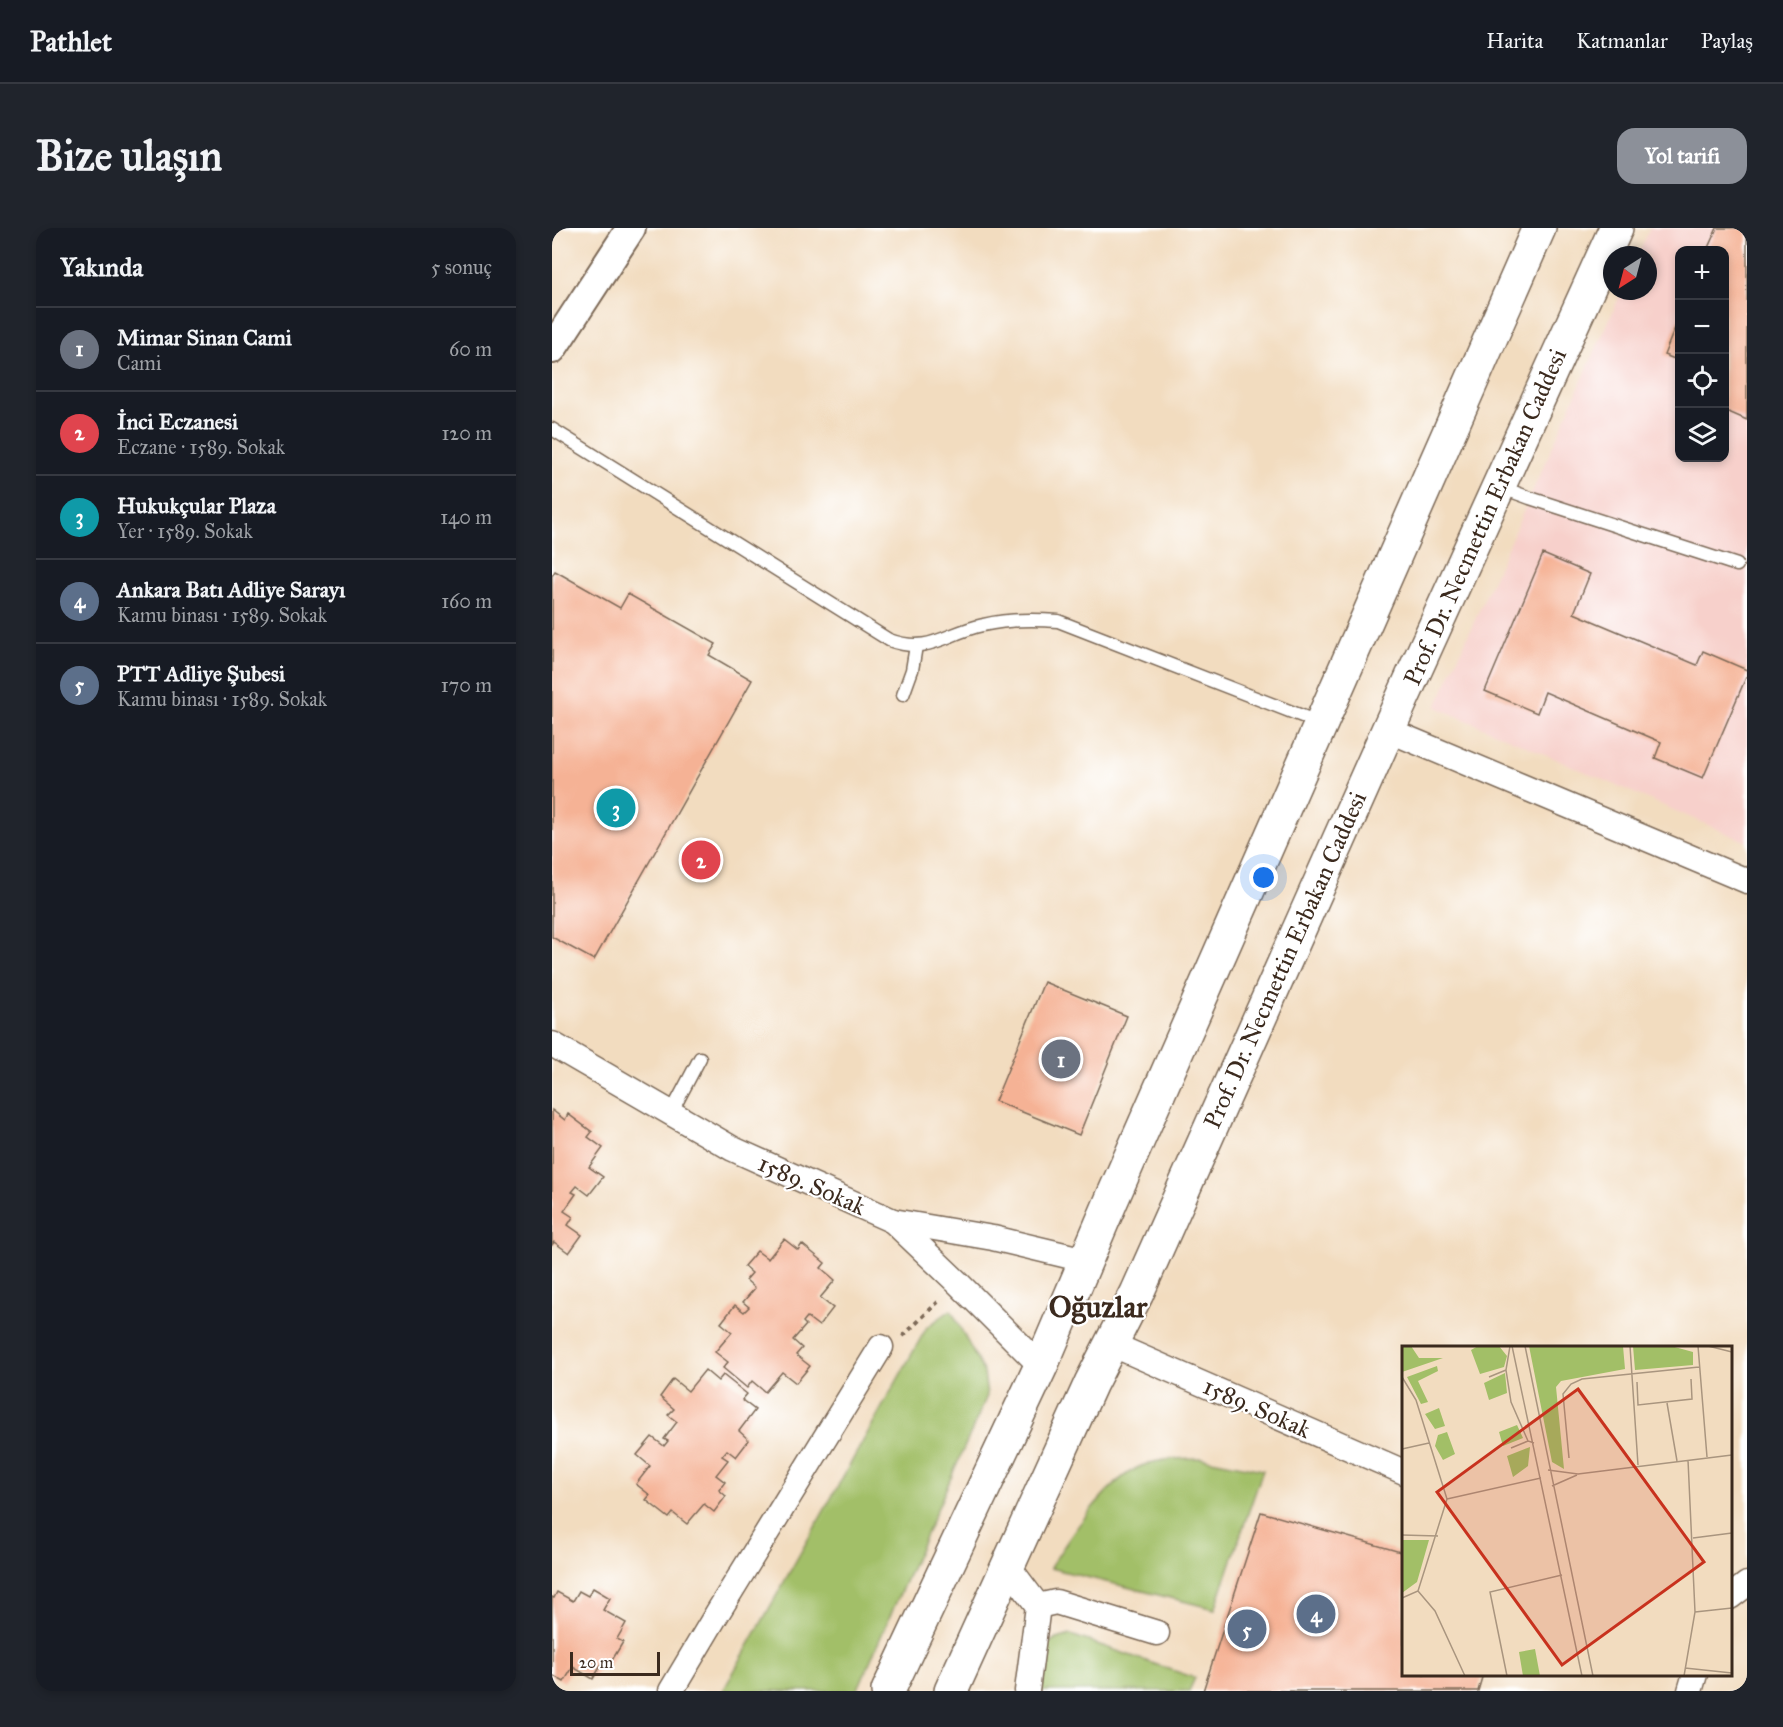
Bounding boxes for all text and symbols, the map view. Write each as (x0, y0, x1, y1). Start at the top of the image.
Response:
text: Pathlet (30, 24, 112, 59)
text: Harita (1486, 28, 1543, 54)
text: Katmanlar (1576, 28, 1668, 54)
text: Paylaş (1701, 28, 1753, 54)
button: Yol tarifi (1617, 128, 1747, 184)
text: Bize ulaşın (36, 130, 222, 182)
north arrow (1603, 246, 1657, 300)
map controls (1675, 246, 1729, 462)
button: + (1675, 246, 1729, 300)
text: Yakında (60, 251, 143, 283)
text: 5 sonuç (431, 255, 492, 279)
button: − (1675, 300, 1729, 354)
text: Mimar Sinan Cami (117, 324, 292, 351)
text: 1 (76, 337, 83, 361)
text: 60 m (449, 337, 492, 361)
street label: Prof. Dr. Necmettin Erbakan Caddesi (1397, 343, 1573, 690)
text: Cami (117, 351, 161, 375)
button: locate (1675, 354, 1729, 408)
text: İnci Eczanesi (117, 408, 238, 435)
button: layers (1675, 408, 1729, 462)
text: 2 (75, 421, 84, 445)
text: 120 m (441, 421, 492, 445)
text: Eczane · 1589. Sokak (117, 435, 285, 459)
text: Hukukçular Plaza (117, 492, 276, 519)
text: 3 (76, 505, 84, 529)
text: 140 m (440, 505, 492, 529)
text: Yer · 1589. Sokak (117, 519, 253, 543)
text: Ankara Batı Adliye Sarayı (117, 576, 345, 603)
text: 4 (74, 589, 85, 613)
text: 160 m (441, 589, 492, 613)
text: Kamu binası · 1589. Sokak (117, 603, 327, 627)
text: PTT Adliye Şubesi (117, 660, 285, 687)
text: 5 (75, 673, 84, 697)
text: 170 m (441, 673, 492, 697)
text: Kamu binası · 1589. Sokak (117, 687, 327, 711)
pin: 3 (596, 786, 636, 830)
street label: Prof. Dr. Necmettin Erbakan Caddesi (1197, 786, 1373, 1133)
pin: 2 (682, 838, 720, 882)
your location (1249, 863, 1278, 892)
pin: 1 (1042, 1036, 1080, 1082)
street label: 1589. Sokak (754, 1148, 871, 1222)
district label: Oğuzlar (1049, 1289, 1148, 1325)
inset map (1402, 1346, 1732, 1676)
street label: 1589. Sokak (1199, 1371, 1316, 1445)
pin: 4 (1296, 1592, 1335, 1636)
pin: 5 (1228, 1606, 1266, 1652)
scale bar (570, 1649, 660, 1676)
text: 20 m (579, 1653, 613, 1672)

